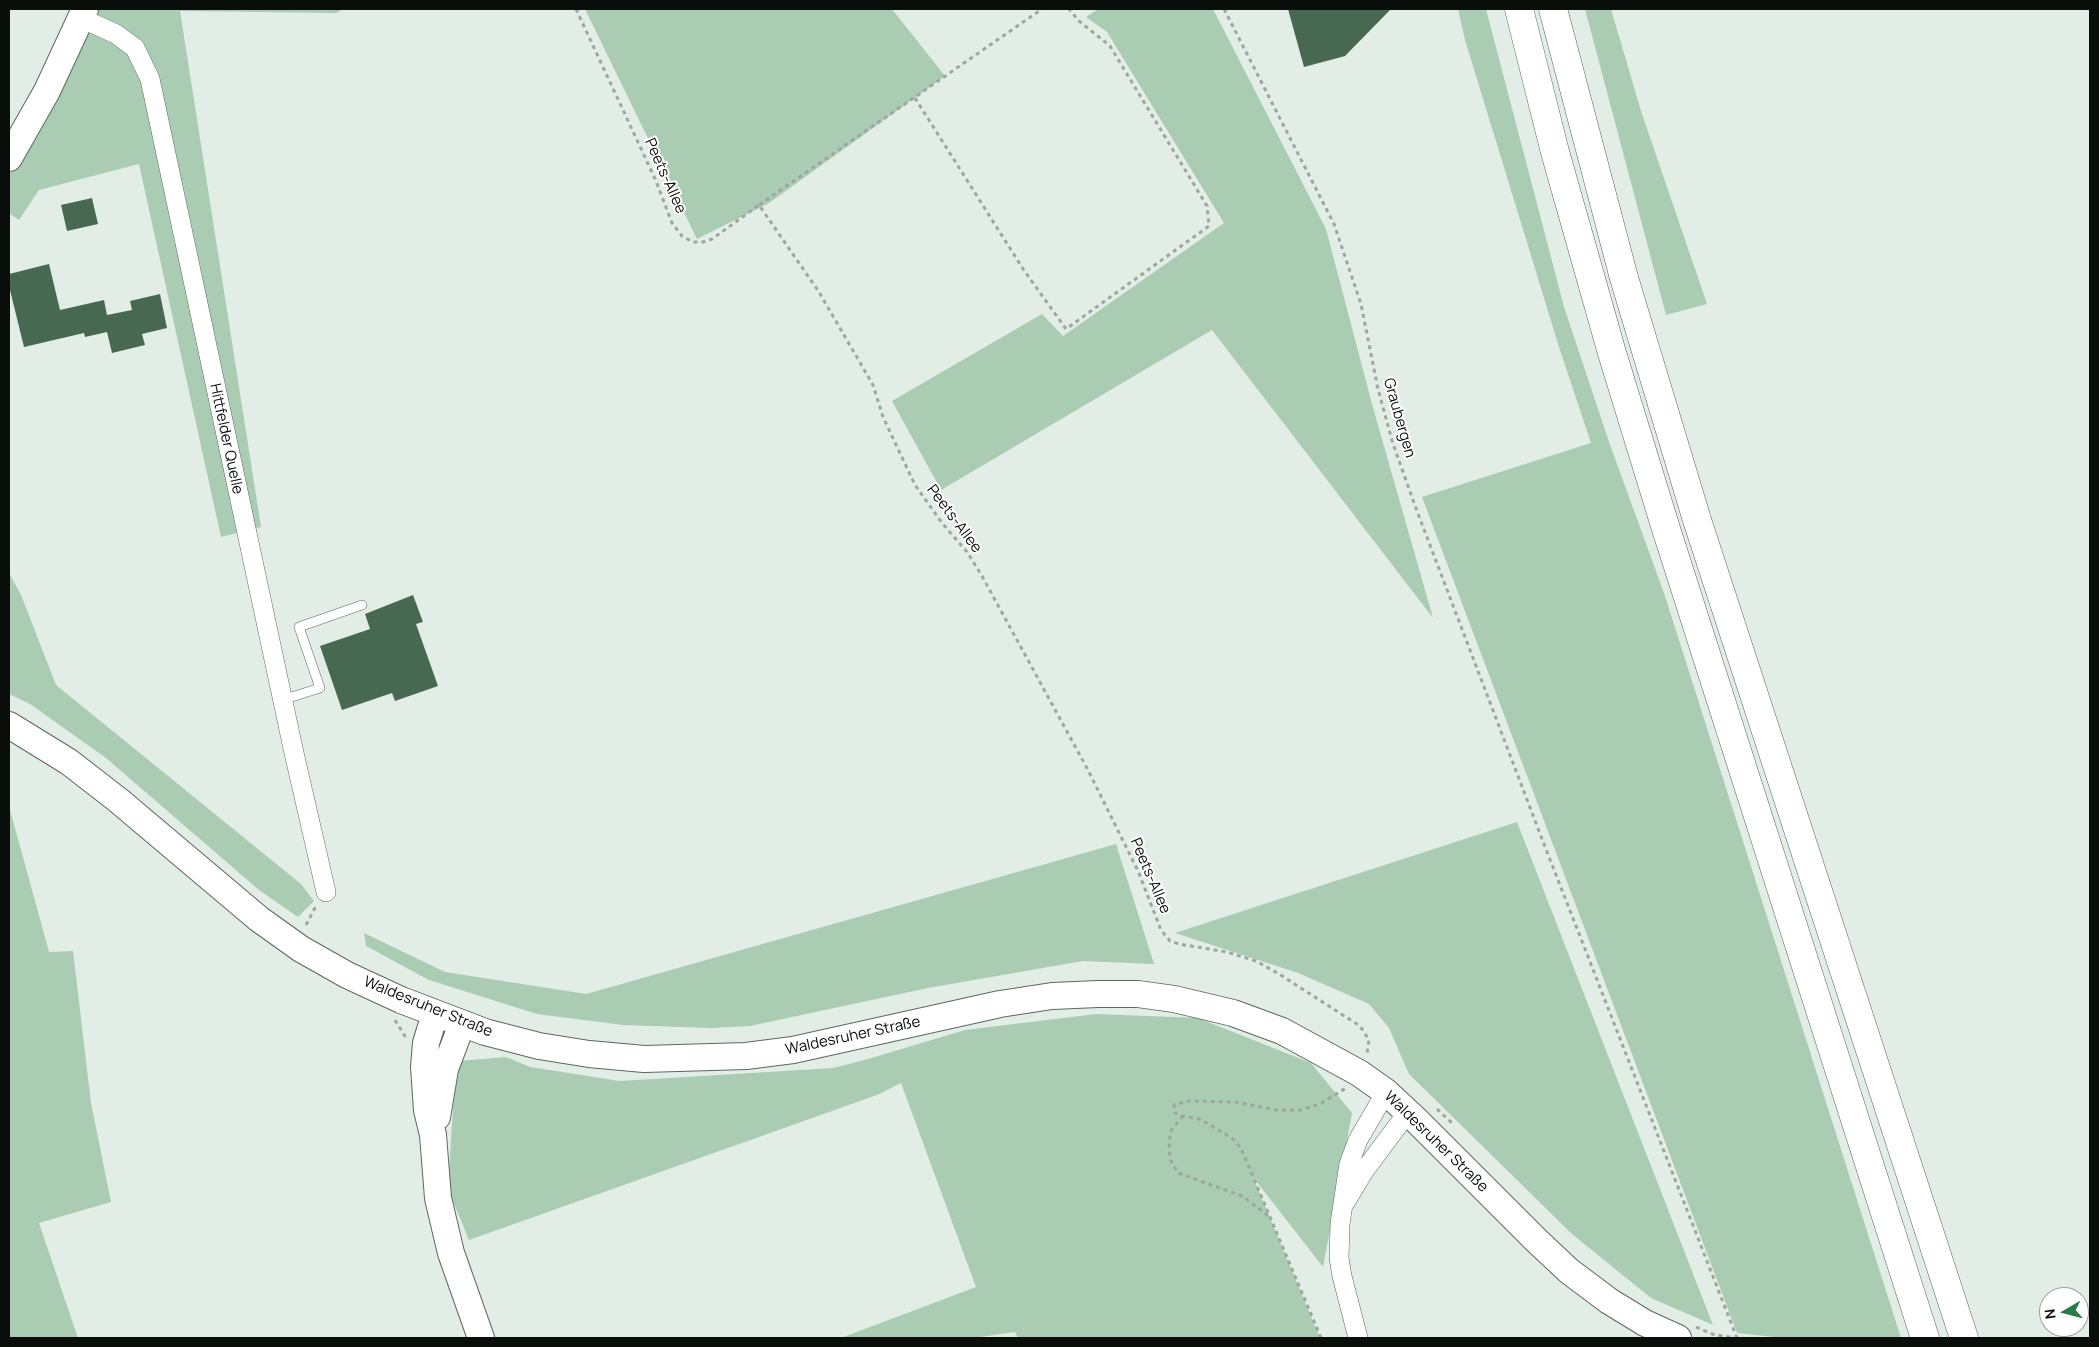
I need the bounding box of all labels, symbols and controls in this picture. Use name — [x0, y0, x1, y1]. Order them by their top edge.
street label: Peets-Allee — [640, 136, 690, 216]
street label: Graubergen — [1379, 376, 1419, 460]
street label: Hittfelder Quelle — [205, 382, 247, 496]
street label: Peets-Allee — [923, 481, 985, 557]
street label: Peets-Allee — [1126, 835, 1174, 917]
street label: Waldesruher Straße — [361, 973, 495, 1041]
street label: Waldesruher Straße — [784, 1013, 922, 1059]
street label: Waldesruher Straße — [1380, 1088, 1492, 1196]
north arrow — [2039, 1287, 2089, 1337]
text: N — [2040, 1308, 2060, 1320]

